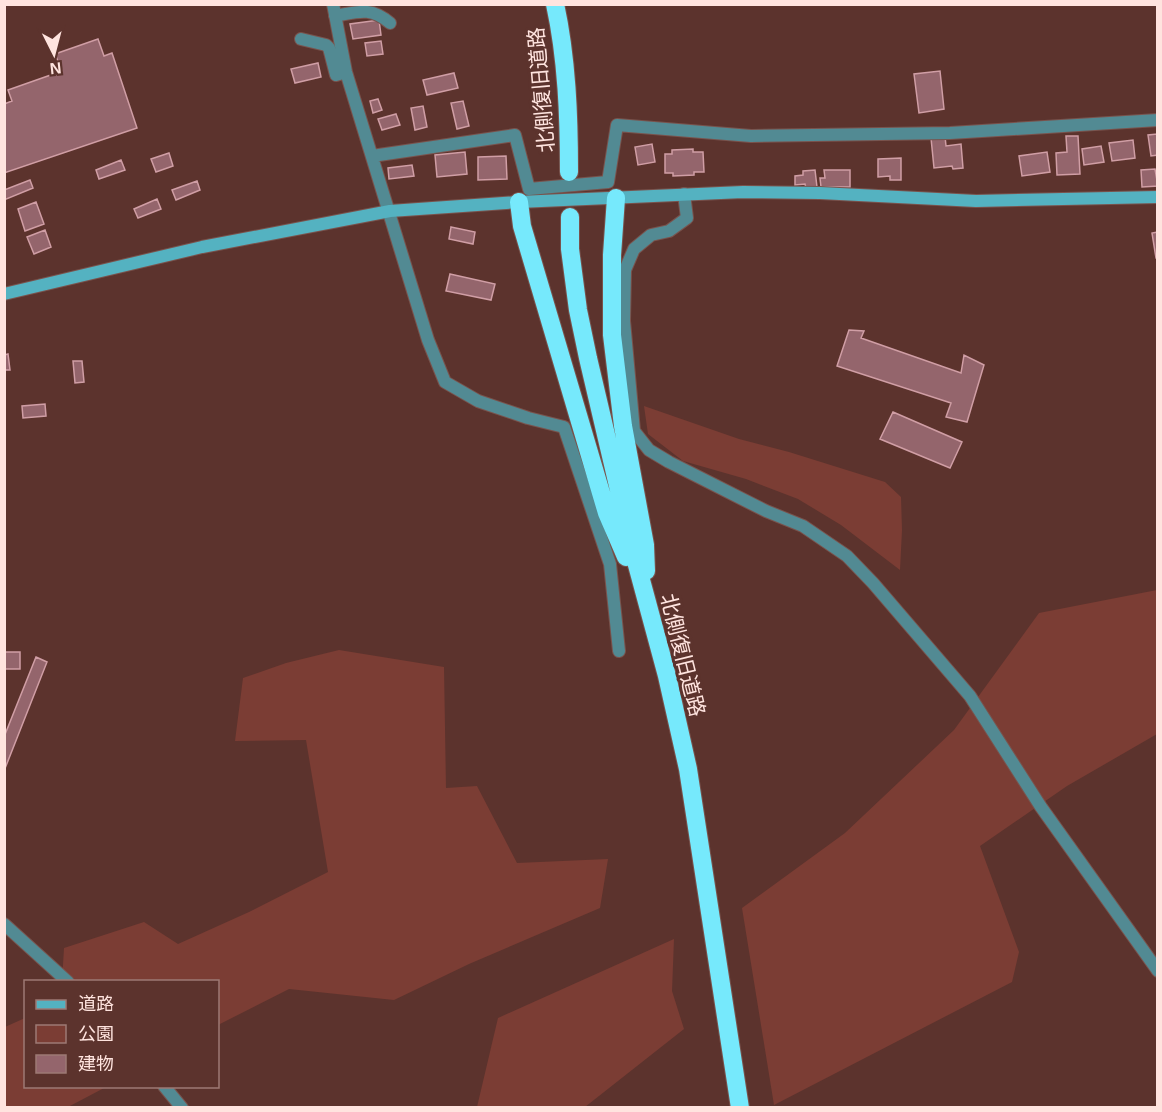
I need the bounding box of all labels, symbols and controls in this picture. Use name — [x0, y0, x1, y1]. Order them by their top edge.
north arrow — [24, 24, 84, 84]
street label: 北側復旧道路 — [524, 26, 558, 154]
text: N — [49, 59, 62, 77]
street label: 北側復旧道路 — [657, 591, 709, 719]
legend — [24, 980, 219, 1088]
text: 道路 — [78, 994, 114, 1014]
text: 公園 — [78, 1024, 114, 1044]
text: 建物 — [78, 1054, 114, 1074]

